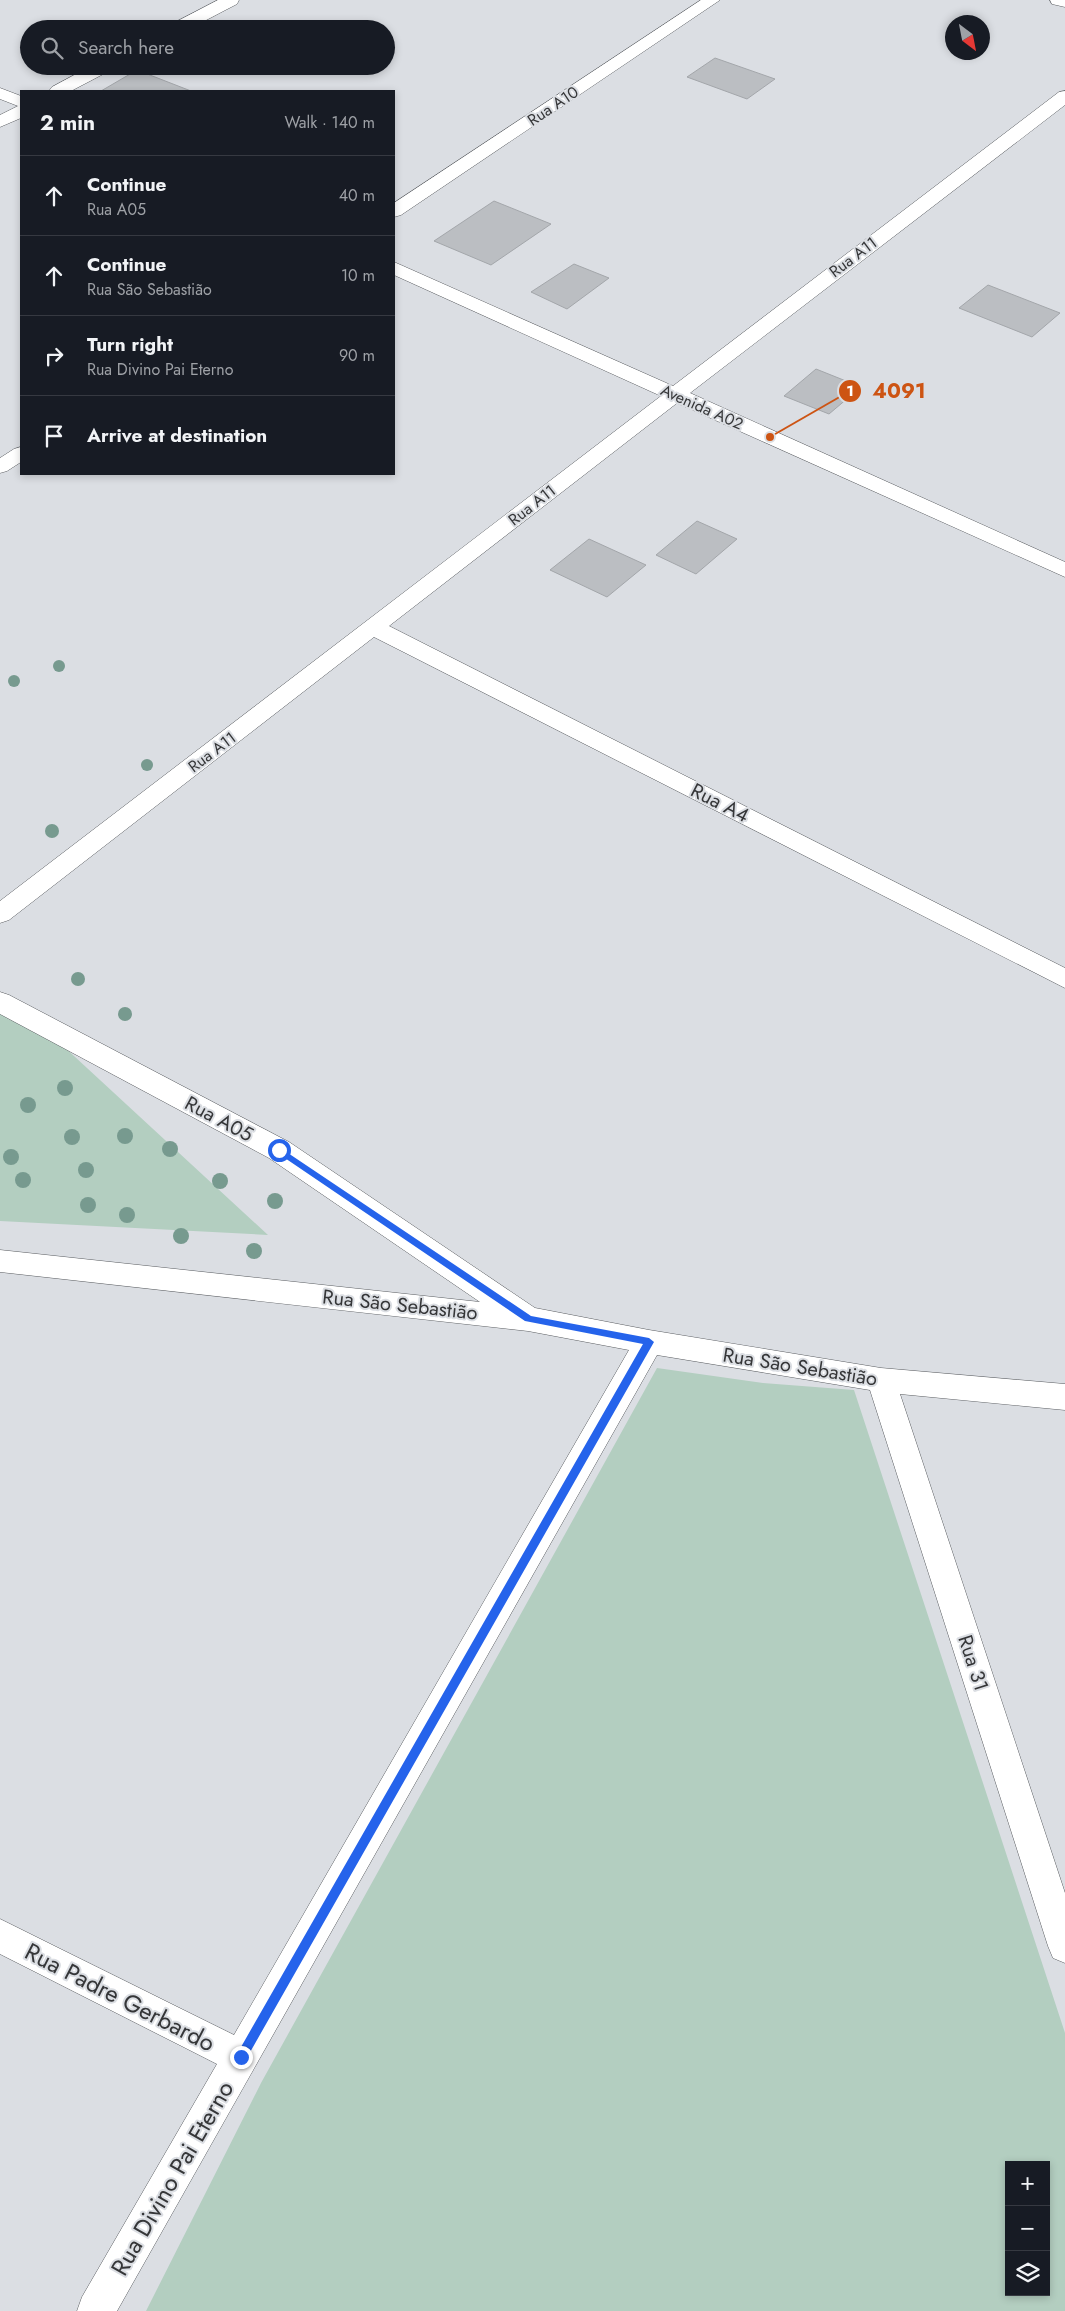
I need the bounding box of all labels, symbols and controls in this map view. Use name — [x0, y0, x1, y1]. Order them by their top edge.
north arrow — [945, 15, 990, 60]
search box — [20, 20, 395, 75]
icon: search — [38, 34, 66, 62]
text: Search here — [78, 34, 174, 61]
street label: Rua A10 — [523, 80, 583, 132]
text: 2 min — [40, 108, 95, 138]
text: Walk · 140 m — [285, 111, 375, 134]
text: Continue — [87, 171, 166, 198]
icon: ahead — [40, 182, 68, 210]
text: 40 m — [339, 184, 375, 207]
text: Rua A05 — [87, 198, 146, 221]
street label: Rua A11 — [824, 231, 882, 283]
text: Continue — [87, 251, 166, 278]
icon: ahead — [40, 262, 68, 290]
text: 10 m — [341, 264, 375, 287]
text: Rua São Sebastião — [87, 278, 212, 301]
text: Turn right — [87, 331, 173, 358]
icon: right — [40, 342, 68, 370]
text: 90 m — [339, 344, 375, 367]
text: Rua Divino Pai Eterno — [87, 358, 233, 381]
callout: 4091 — [838, 373, 936, 409]
text: 4091 — [872, 376, 926, 406]
street label: Avenida A02 — [657, 379, 747, 435]
text: 1 — [846, 380, 854, 402]
icon: arrive — [40, 422, 68, 450]
text: Arrive at destination — [87, 422, 267, 449]
street label: Rua A11 — [503, 479, 561, 531]
street label: Rua A11 — [183, 726, 241, 778]
street label: Rua A4 — [686, 776, 755, 830]
street label: Rua A05 — [180, 1089, 258, 1149]
route start — [268, 1139, 291, 1162]
street label: Rua São Sebastião — [321, 1282, 479, 1328]
street label: Rua São Sebastião — [721, 1340, 879, 1394]
street label: Rua 31 — [950, 1631, 996, 1695]
street label: Rua Padre Gerbardo — [19, 1934, 221, 2060]
route end — [230, 2046, 253, 2069]
street label: Rua Divino Pai Eterno — [102, 2074, 242, 2282]
map controls — [1005, 2161, 1050, 2296]
button: + — [1005, 2161, 1050, 2206]
button: − — [1005, 2206, 1050, 2251]
button: layers — [1005, 2251, 1050, 2296]

